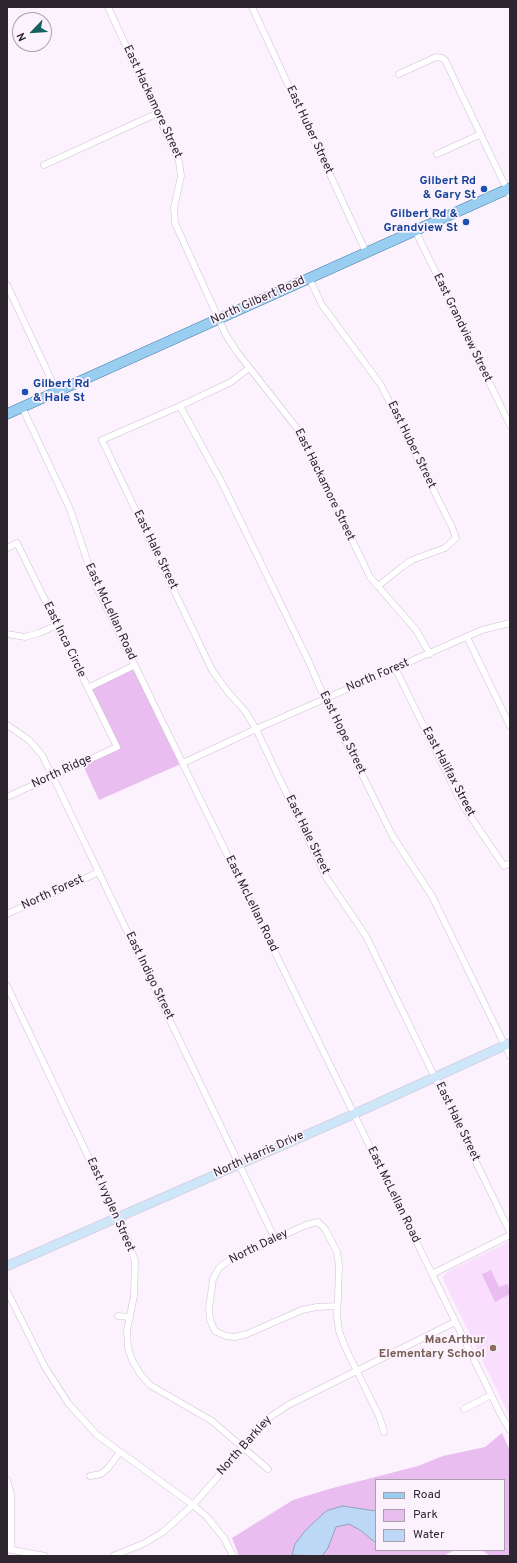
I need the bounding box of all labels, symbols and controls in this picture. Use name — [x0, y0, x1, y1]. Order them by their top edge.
north arrow — [12, 12, 52, 52]
text: N — [14, 30, 30, 43]
street label: East Hackamore Street — [119, 43, 185, 161]
street label: East Huber Street — [282, 84, 336, 176]
place label: Gilbert Rd & Gary St — [420, 175, 476, 203]
marker: Gilbert Rd & Gary St — [479, 184, 489, 194]
place label: Gilbert Rd & Grandview St — [383, 208, 458, 236]
marker: Gilbert Rd & Grandview St — [461, 217, 471, 227]
street label: East Grandview Street — [429, 271, 495, 385]
street label: North Gilbert Road — [209, 274, 307, 328]
place label: Gilbert Rd & Hale St — [33, 378, 89, 406]
marker: Gilbert Rd & Hale St — [20, 387, 30, 397]
street label: East Huber Street — [384, 399, 438, 491]
street label: East Hackamore Street — [291, 427, 357, 543]
street label: East Hale Street — [130, 508, 180, 592]
street label: East McLellan Road — [81, 561, 139, 663]
street label: East Inca Circle — [39, 600, 89, 680]
street label: North Forest — [344, 656, 412, 696]
street label: East Hope Street — [316, 689, 368, 777]
street label: East Halifax Street — [418, 725, 478, 819]
street label: North Ridge — [30, 752, 94, 792]
street label: East Hale Street — [282, 793, 332, 877]
street label: East McLellan Road — [221, 854, 281, 954]
street label: North Forest — [20, 872, 86, 914]
street label: East Indigo Street — [122, 930, 176, 1022]
street label: East Hale Street — [432, 1080, 482, 1164]
street label: North Harris Drive — [212, 1129, 306, 1181]
street label: East McLellan Road — [363, 1145, 423, 1245]
street label: East Ivyglen Street — [83, 1156, 137, 1254]
street label: North Daley — [227, 1227, 291, 1267]
place label: MacArthur Elementary School — [379, 1334, 485, 1362]
marker: MacArthur Elementary School — [488, 1343, 498, 1353]
street label: North Barkley — [215, 1413, 275, 1479]
legend — [375, 1479, 505, 1551]
text: Road — [413, 1487, 441, 1503]
text: Park — [413, 1507, 438, 1523]
text: Water — [413, 1527, 445, 1543]

